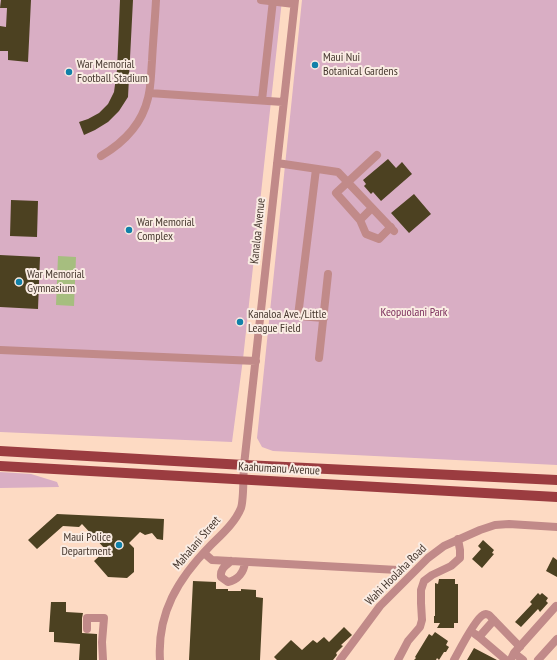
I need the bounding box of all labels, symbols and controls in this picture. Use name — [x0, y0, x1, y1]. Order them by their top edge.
place label: Maui Nui Botanical Gardens — [323, 51, 398, 79]
place label: War Memorial Football Stadium — [77, 58, 148, 86]
marker: Maui Nui Botanical Gardens — [310, 60, 320, 70]
marker: War Memorial Football Stadium — [64, 67, 74, 77]
street label: Kanaloa Avenue — [247, 197, 269, 265]
place label: War Memorial Complex — [137, 216, 194, 244]
marker: War Memorial Complex — [124, 225, 134, 235]
place label: War Memorial Gymnasium — [27, 268, 84, 296]
marker: War Memorial Gymnasium — [14, 277, 24, 287]
park label: Keopuolani Park — [381, 306, 447, 320]
place label: Kanaloa Ave./Little League Field — [248, 308, 326, 336]
marker: Kanaloa Ave./Little League Field — [235, 317, 245, 327]
street label: Kaahumanu Avenue — [238, 460, 320, 478]
street label: Mahalani Street — [170, 514, 224, 572]
place label: Maui Police Department — [62, 531, 111, 559]
marker: Maui Police Department — [114, 540, 124, 550]
street label: Wahi Hoolaha Road — [362, 541, 430, 609]

